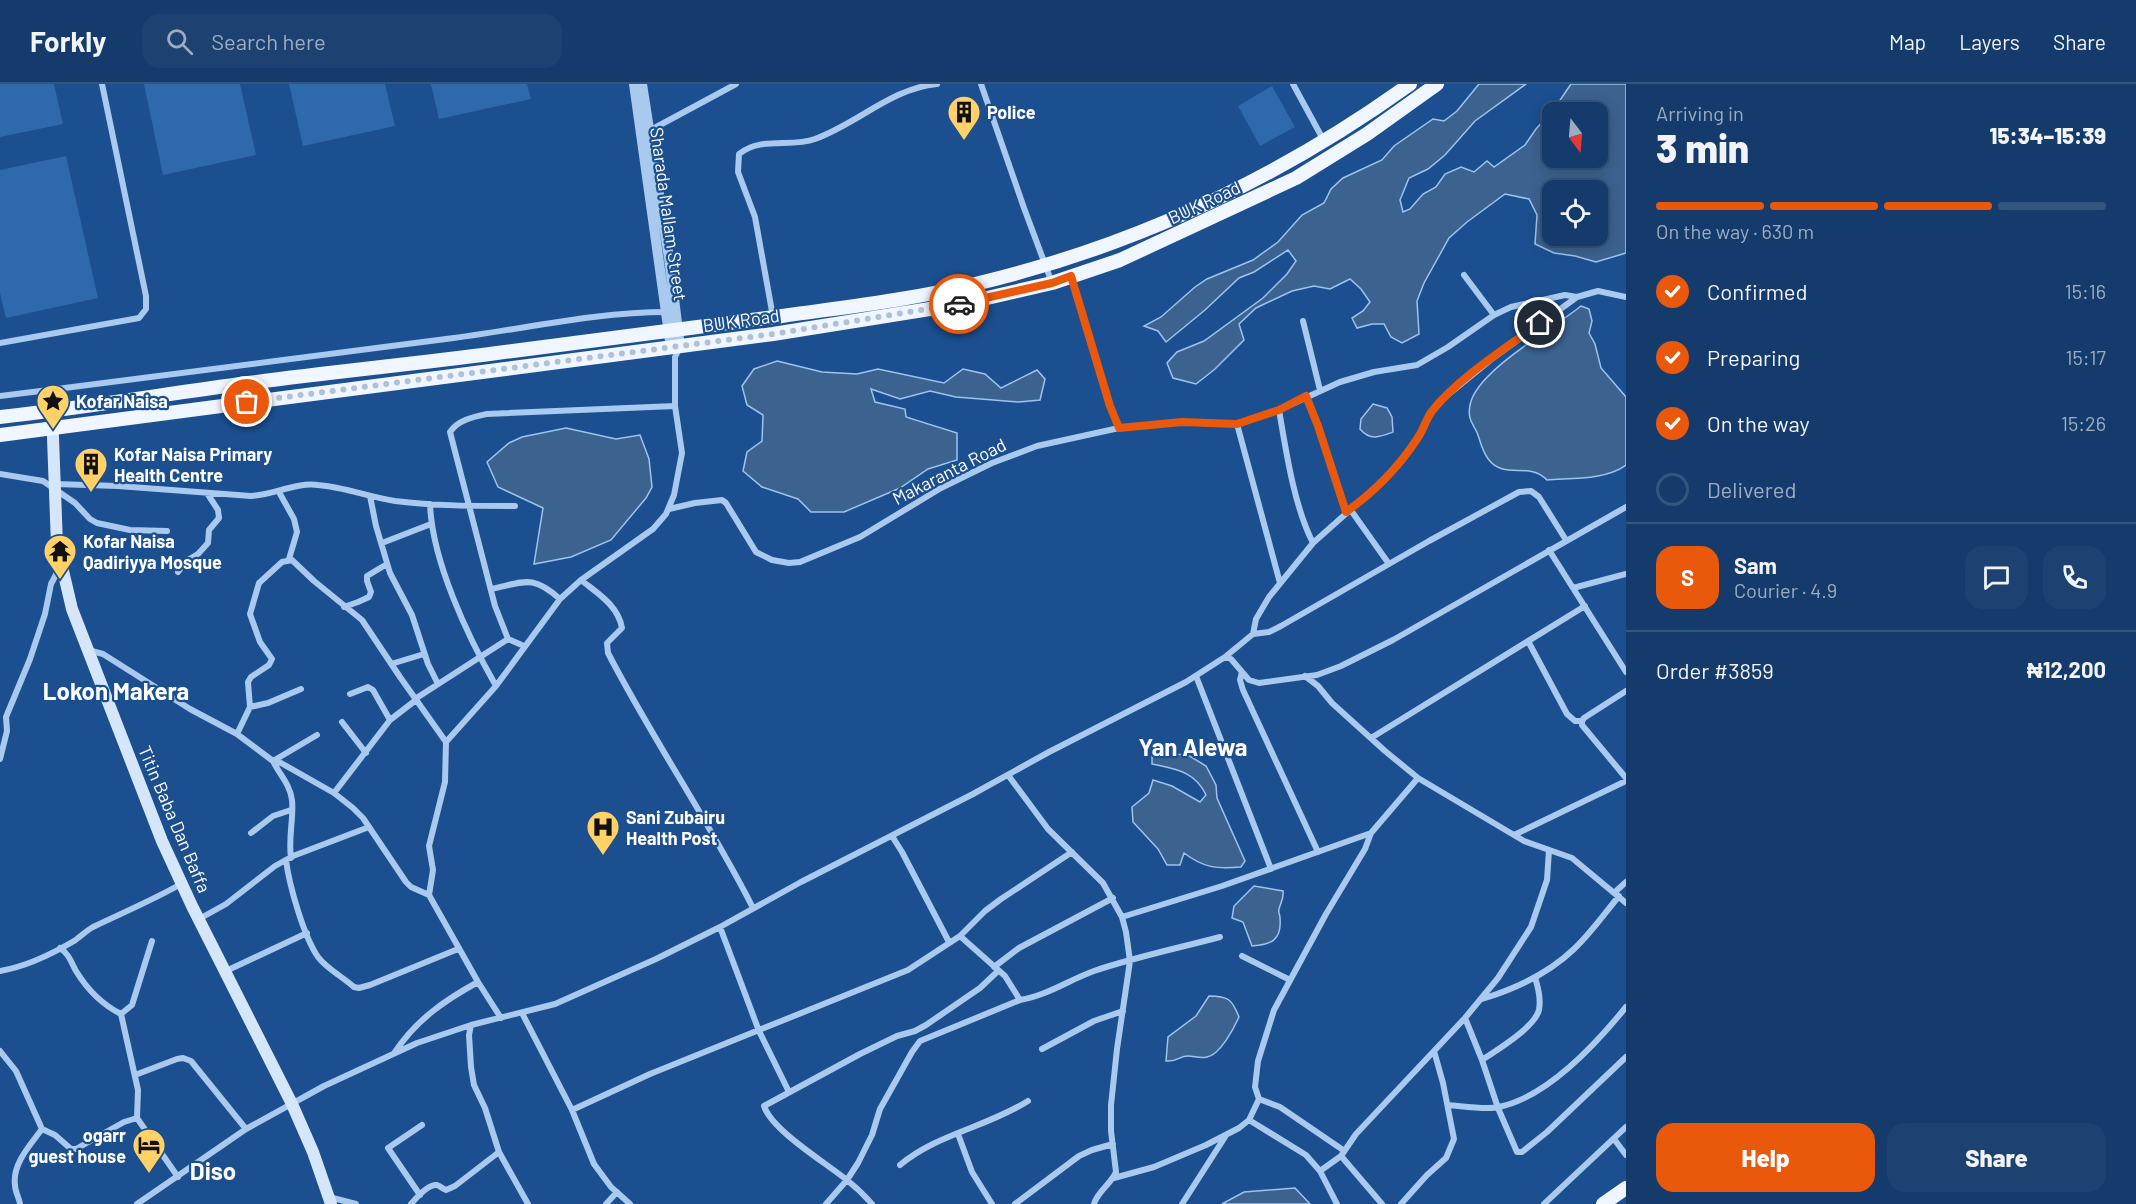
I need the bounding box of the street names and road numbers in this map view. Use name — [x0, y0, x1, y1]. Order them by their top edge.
street label: Sharada Mallam Street — [646, 126, 692, 302]
street label: BUK Road — [1164, 176, 1244, 228]
street label: BUK Road — [701, 304, 781, 336]
street label: Makaranta Road — [888, 433, 1010, 509]
street label: Titin Baba Dan Baffa — [134, 742, 216, 896]

